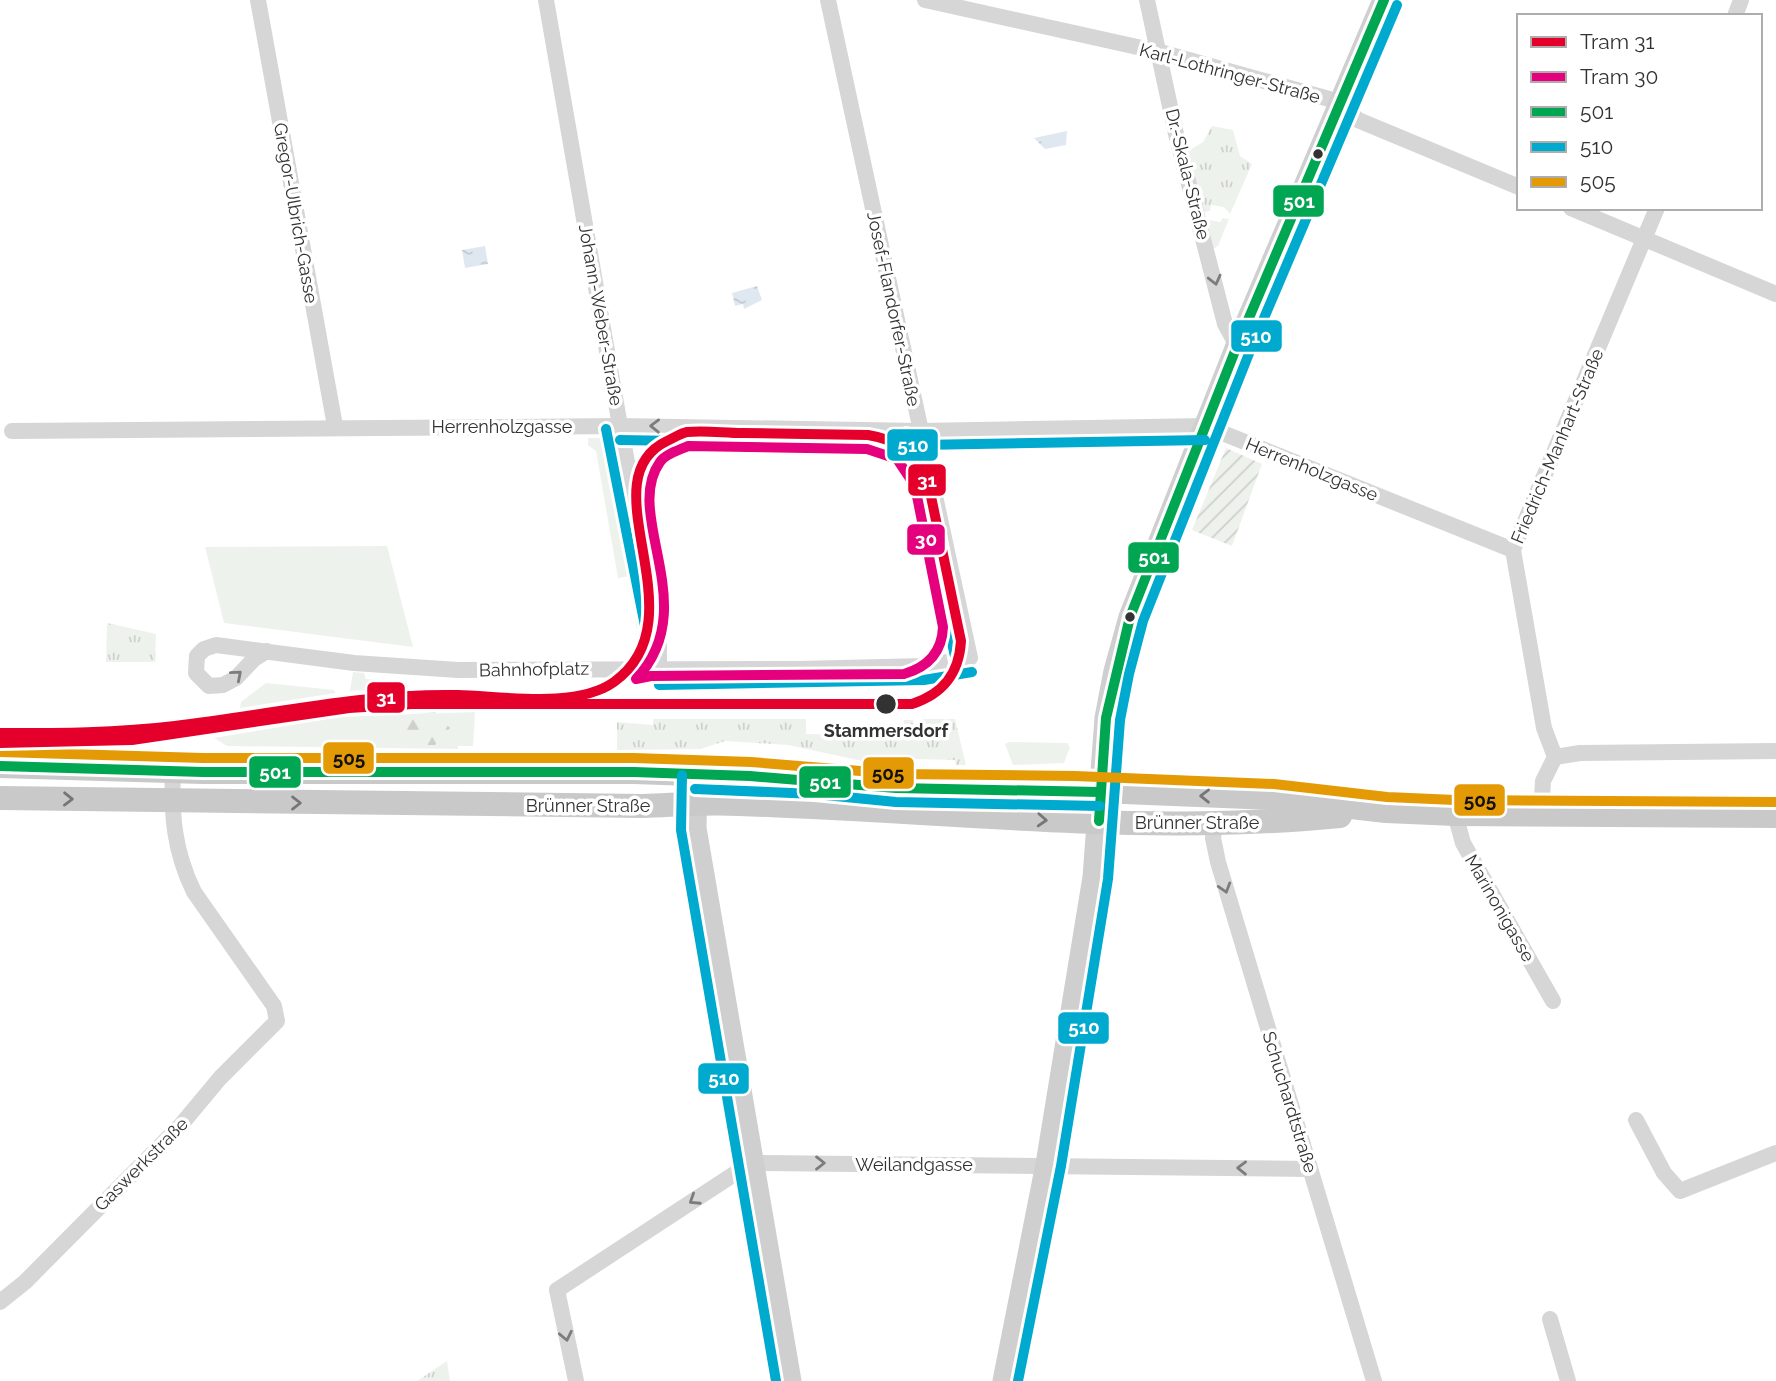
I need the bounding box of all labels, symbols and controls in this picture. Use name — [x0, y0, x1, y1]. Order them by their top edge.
legend — [1517, 14, 1762, 210]
text: Tram 31 — [1580, 29, 1655, 54]
street label: Karl-Lothringer-Straße — [1137, 39, 1323, 107]
text: Tram 30 — [1580, 64, 1658, 89]
text: 501 — [1580, 99, 1613, 124]
street label: Dr.-Skala-Straße — [1162, 106, 1215, 242]
street label: Gregor-Ulbrich-Gasse — [270, 121, 322, 305]
text: 510 — [1580, 134, 1613, 159]
unlabelled marker — [1311, 147, 1325, 161]
text: 505 — [1580, 169, 1616, 194]
line badge: 501 — [1272, 184, 1325, 218]
text: 501 — [1283, 190, 1315, 212]
street label: Josef-Flandorfer-Straße — [863, 210, 925, 409]
street label: Johann-Weber-Straße — [575, 223, 627, 408]
one-way arrow — [1206, 274, 1221, 286]
line badge: 510 — [1230, 319, 1283, 353]
text: 510 — [1240, 325, 1272, 347]
street label: Friedrich-Manhart-Straße — [1506, 345, 1608, 547]
street label: Herrenholzgasse — [432, 416, 573, 437]
one-way arrow — [650, 419, 661, 434]
line badge: 510 — [886, 428, 939, 462]
street label: Herrenholzgasse — [1243, 433, 1382, 505]
text: 510 — [897, 434, 929, 456]
line badge: 31 — [907, 463, 947, 497]
text: 31 — [917, 469, 937, 491]
line badge: 30 — [906, 523, 946, 556]
text: 30 — [915, 528, 937, 550]
line badge: 501 — [1127, 541, 1180, 574]
text: 501 — [1138, 546, 1170, 568]
unlabelled marker — [1123, 610, 1137, 624]
street label: Bahnhofplatz — [479, 658, 590, 680]
one-way arrow — [229, 671, 242, 683]
line badge: 31 — [366, 681, 406, 714]
text: 31 — [376, 686, 396, 708]
marker: Stammersdorf — [874, 692, 898, 716]
place label: Stammersdorf — [824, 720, 950, 741]
line badge: 505 — [322, 741, 375, 775]
text: 505 — [333, 747, 365, 769]
line badge: 501 — [248, 755, 302, 789]
line badge: 505 — [862, 756, 915, 790]
text: 501 — [259, 761, 291, 783]
text: 505 — [872, 762, 904, 784]
line badge: 501 — [798, 765, 852, 799]
text: 501 — [809, 771, 841, 793]
line badge: 505 — [1453, 783, 1506, 817]
one-way arrow — [1199, 788, 1210, 804]
text: 505 — [1464, 789, 1496, 811]
one-way arrow — [63, 792, 74, 807]
one-way arrow — [291, 795, 301, 811]
street label: Brünner Straße — [526, 795, 651, 816]
one-way arrow — [1037, 812, 1048, 827]
street label: Brünner Straße — [1135, 812, 1260, 833]
street label: Marinonigasse — [1461, 851, 1539, 966]
one-way arrow — [1217, 881, 1232, 893]
line badge: 510 — [1057, 1011, 1110, 1045]
text: 510 — [1068, 1016, 1100, 1038]
street label: Schuchardtstraße — [1259, 1029, 1322, 1176]
line badge: 510 — [697, 1062, 750, 1095]
text: 510 — [708, 1067, 740, 1089]
street label: Gaswerkstraße — [90, 1113, 192, 1215]
street label: Weilandgasse — [855, 1154, 973, 1175]
one-way arrow — [815, 1155, 825, 1171]
one-way arrow — [1236, 1160, 1247, 1176]
one-way arrow — [689, 1192, 702, 1205]
one-way arrow — [558, 1330, 573, 1342]

